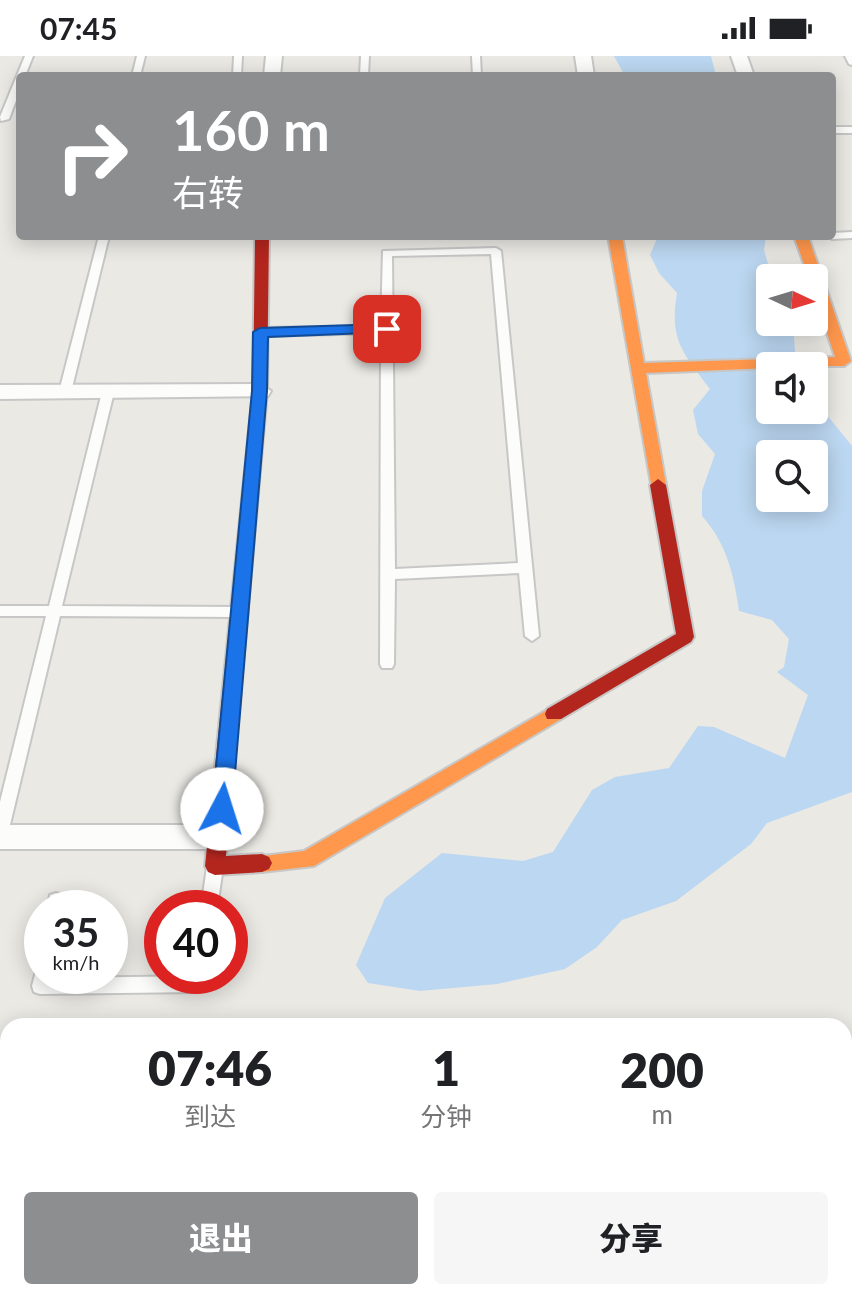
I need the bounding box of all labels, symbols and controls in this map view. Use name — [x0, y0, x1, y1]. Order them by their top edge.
text: 07:45 — [40, 10, 117, 46]
text: 160 m — [172, 96, 330, 163]
icon: right — [40, 104, 144, 208]
text: 右转 — [172, 170, 244, 214]
north arrow — [756, 264, 828, 336]
map controls — [756, 264, 828, 512]
pin — [353, 295, 421, 363]
icon: arrive — [365, 307, 409, 351]
button: sound — [756, 352, 828, 424]
button: search — [756, 440, 828, 512]
position arrow — [180, 767, 264, 851]
speed limit sign: 40 — [144, 890, 248, 994]
text: 35 — [53, 908, 99, 956]
text: km/h — [53, 950, 99, 974]
text: 07:46 — [148, 1039, 272, 1096]
text: 1 — [432, 1039, 460, 1096]
text: 200 — [620, 1041, 704, 1098]
text: m — [651, 1098, 673, 1130]
text: 到达 — [184, 1100, 236, 1132]
text: 分钟 — [420, 1100, 472, 1132]
button: 退出 — [24, 1192, 418, 1284]
button: 分享 — [434, 1192, 828, 1284]

